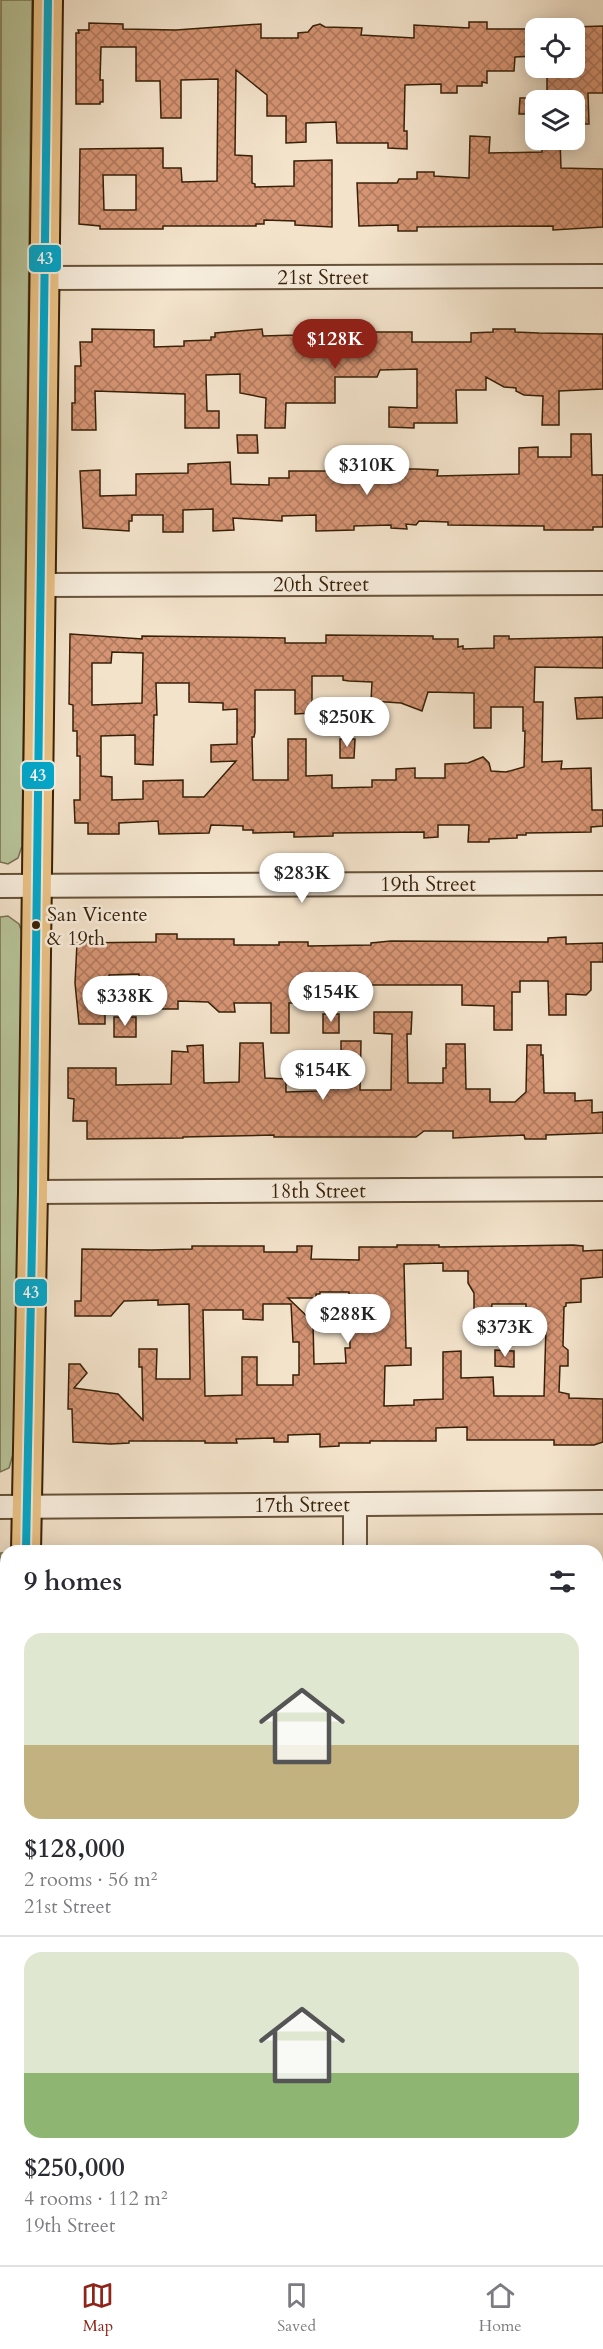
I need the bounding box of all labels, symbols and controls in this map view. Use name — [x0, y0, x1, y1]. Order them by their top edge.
map controls — [525, 18, 585, 150]
button: locate — [525, 18, 585, 78]
button: layers — [525, 90, 585, 150]
line badge: 43 — [28, 244, 62, 273]
text: 43 — [37, 248, 53, 270]
street label: 21st Street — [277, 262, 369, 292]
pin: $128K — [293, 319, 377, 370]
text: $128K — [306, 325, 364, 352]
pin: $310K — [325, 445, 409, 496]
text: $310K — [338, 451, 396, 478]
street label: 20th Street — [273, 569, 369, 599]
pin: $250K — [305, 697, 389, 748]
text: $250K — [318, 703, 376, 730]
line badge: 43 — [21, 761, 55, 790]
text: 43 — [30, 765, 46, 787]
pin: $283K — [260, 853, 344, 904]
text: $283K — [273, 859, 331, 886]
street label: 19th Street — [380, 869, 476, 899]
place label: San Vicente & 19th — [47, 901, 148, 952]
marker: San Vicente & 19th — [30, 919, 42, 931]
pin: $154K — [289, 972, 373, 1023]
pin: $338K — [83, 976, 167, 1027]
text: $154K — [302, 978, 360, 1005]
text: $338K — [96, 982, 154, 1009]
pin: $154K — [281, 1050, 365, 1101]
text: $154K — [294, 1056, 352, 1083]
street label: 18th Street — [270, 1176, 366, 1205]
line badge: 43 — [14, 1278, 48, 1307]
text: 43 — [23, 1282, 39, 1304]
pin: $288K — [306, 1294, 390, 1345]
text: $288K — [319, 1300, 377, 1327]
pin: $373K — [463, 1307, 547, 1358]
text: $373K — [476, 1313, 534, 1340]
street label: 17th Street — [254, 1490, 350, 1519]
text: 9 homes — [24, 1564, 122, 1599]
icon: filters — [546, 1565, 579, 1598]
icon: home — [248, 1672, 356, 1780]
text: $128,000 — [24, 1831, 125, 1866]
text: 2 rooms · 56 m² — [24, 1866, 157, 1893]
text: 21st Street — [24, 1893, 111, 1920]
icon: home — [248, 1991, 356, 2099]
text: $250,000 — [24, 2150, 125, 2185]
text: 4 rooms · 112 m² — [24, 2185, 168, 2212]
text: 19th Street — [24, 2212, 115, 2239]
tab: Map — [81, 2279, 114, 2337]
tab: Saved — [277, 2279, 316, 2337]
tab: Home — [479, 2279, 522, 2337]

